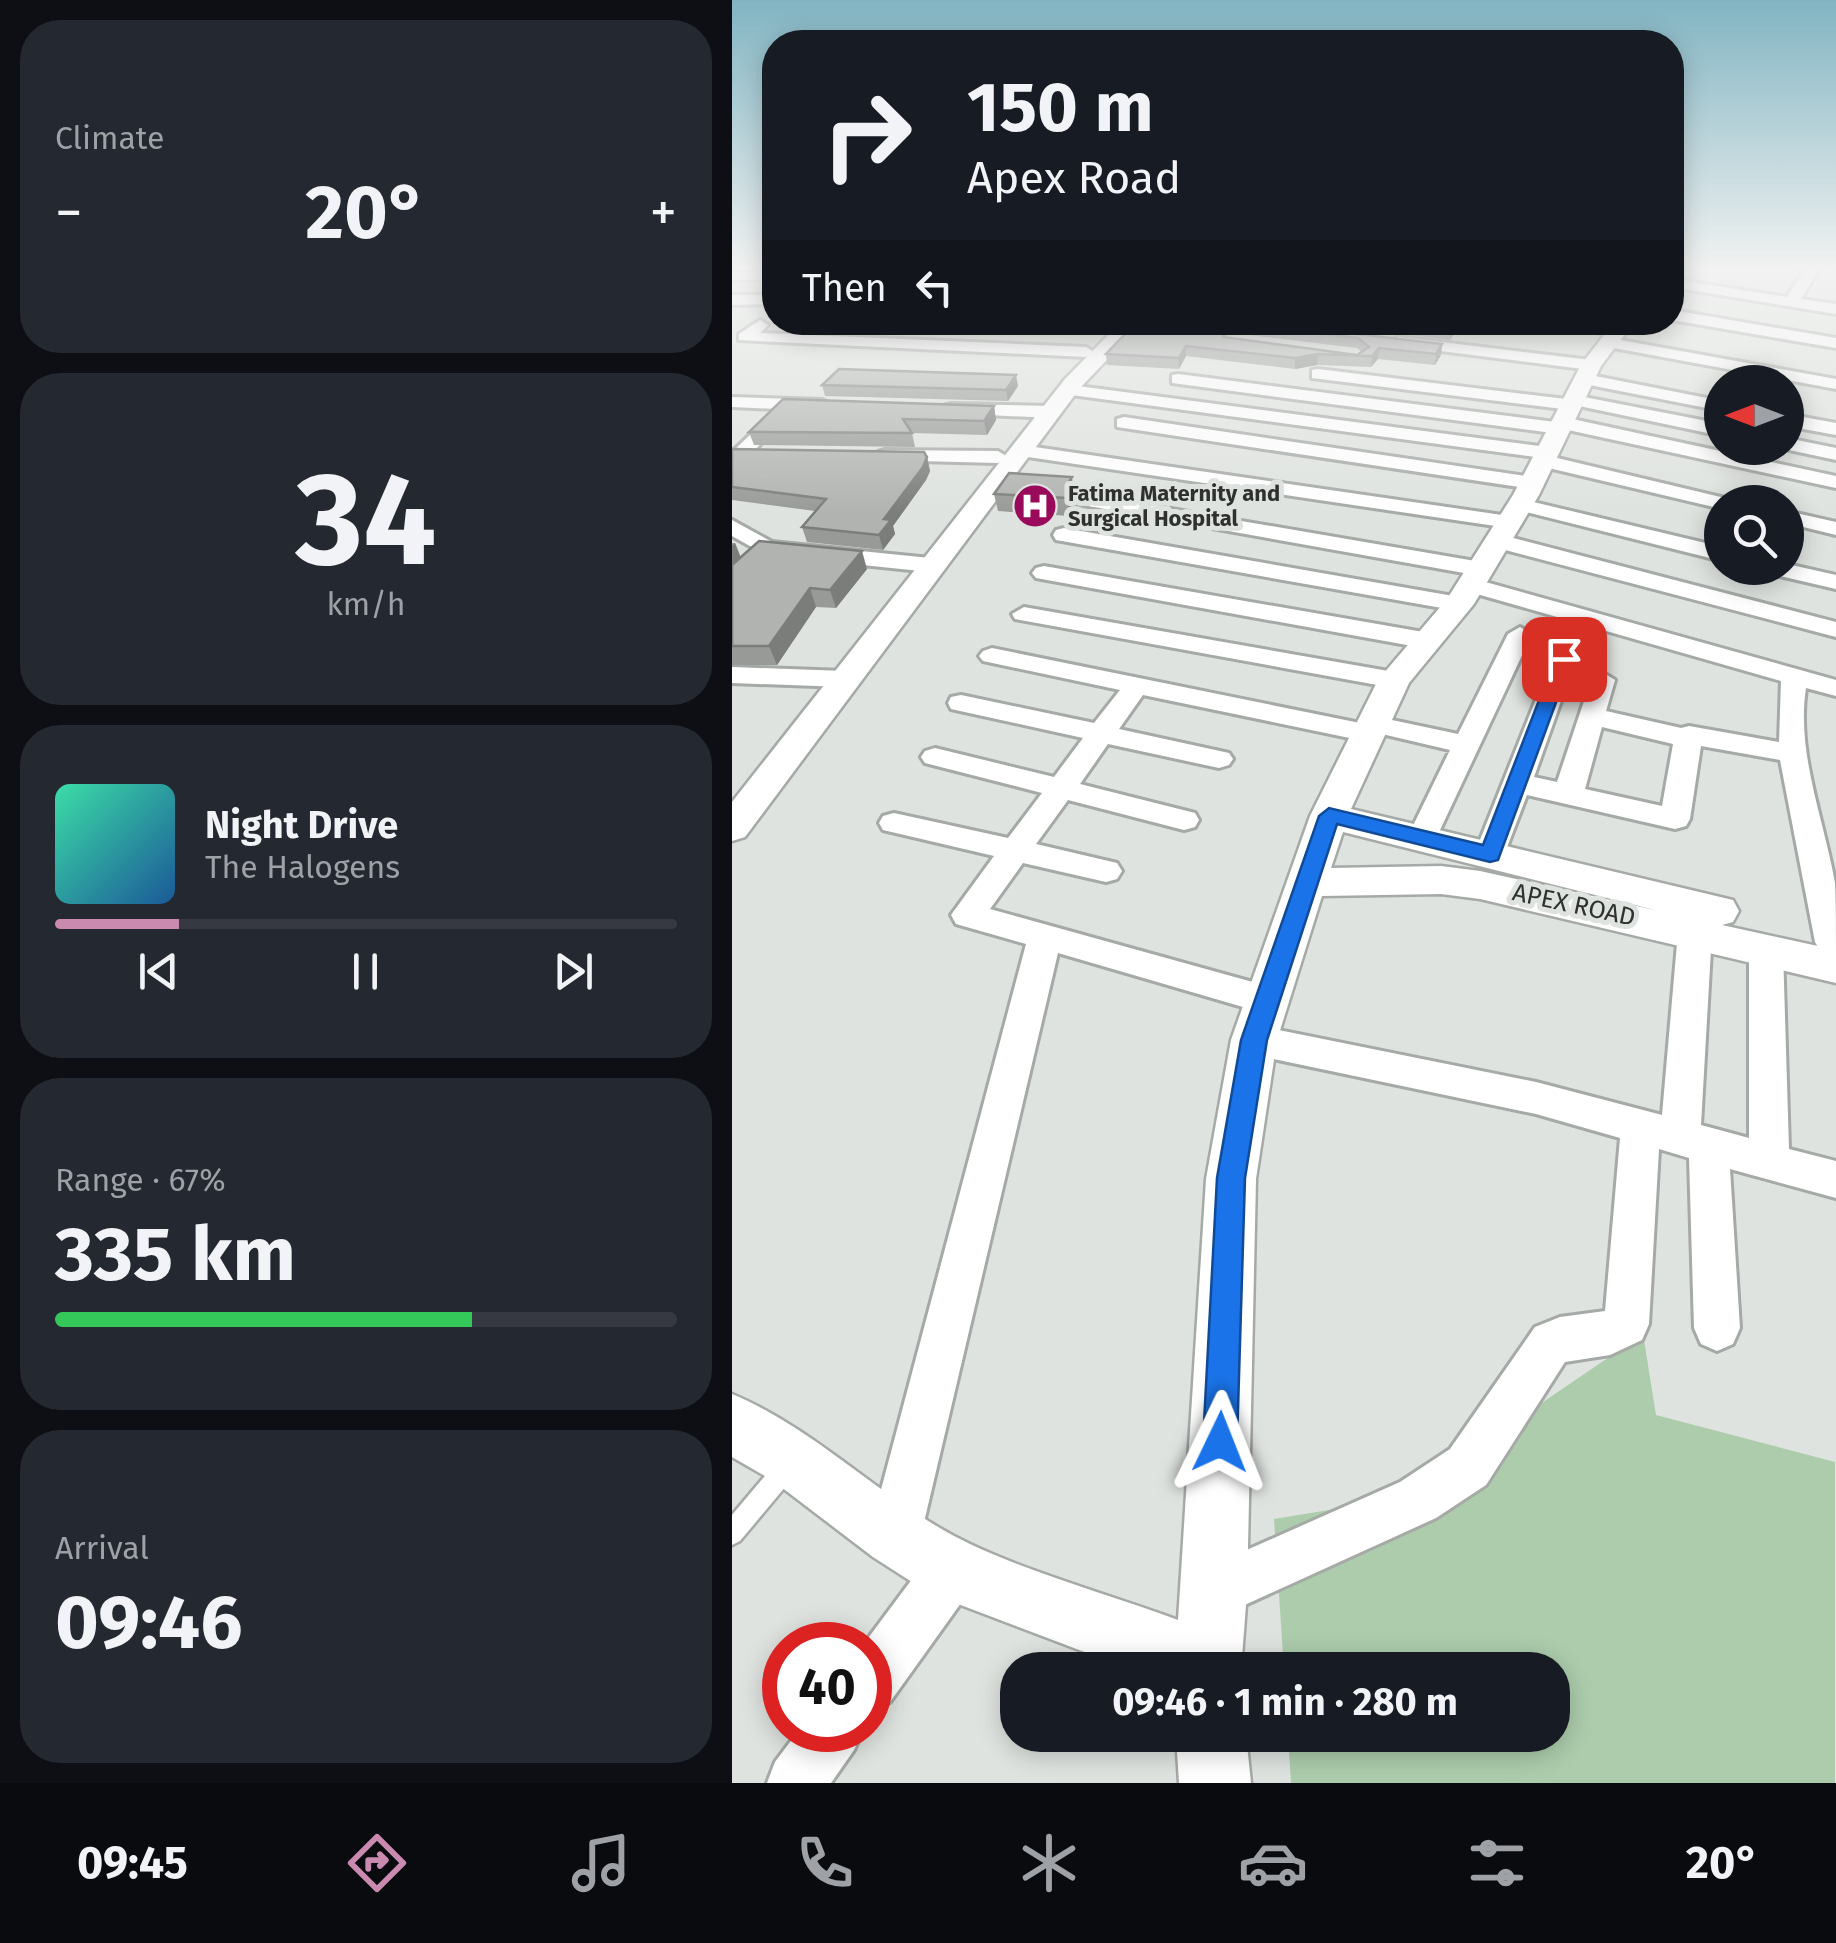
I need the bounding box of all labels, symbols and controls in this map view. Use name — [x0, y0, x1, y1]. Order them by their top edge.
text: 150 m — [967, 66, 1154, 150]
icon: right — [802, 70, 932, 200]
text: Climate — [55, 119, 164, 157]
text: Apex Road — [967, 151, 1181, 205]
text: 20° — [305, 168, 427, 258]
text: − — [55, 180, 83, 246]
text: + — [650, 180, 677, 246]
icon: left — [907, 260, 962, 315]
text: Then — [802, 265, 887, 311]
north arrow — [1704, 365, 1804, 465]
map controls — [1704, 365, 1804, 585]
text: 34 — [296, 442, 436, 598]
place label: Fatima Maternity and Surgical Hospital — [1068, 480, 1280, 532]
hospital icon: Fatima Maternity and Surgical Hospital — [1012, 483, 1058, 529]
button: search — [1704, 485, 1804, 585]
text: km/h — [326, 585, 406, 623]
pin — [1522, 617, 1607, 702]
icon: arrive — [1537, 632, 1592, 687]
text: Night Drive — [205, 802, 398, 848]
text: The Halogens — [205, 848, 400, 886]
street label: APEX ROAD — [1510, 877, 1638, 933]
icon: previous — [131, 944, 186, 999]
icon: pause — [338, 944, 393, 999]
icon: next — [546, 944, 601, 999]
text: Range · 67% — [55, 1161, 226, 1199]
text: 335 km — [55, 1210, 296, 1300]
position arrow — [1168, 1390, 1272, 1494]
text: Arrival — [55, 1529, 149, 1567]
text: 09:46 — [55, 1578, 242, 1668]
speed limit sign: 40 — [762, 1622, 892, 1752]
text: 09:46 · 1 min · 280 m — [1112, 1679, 1458, 1725]
icon: directions — [342, 1828, 412, 1898]
icon: music — [566, 1828, 636, 1898]
icon: phone — [790, 1828, 860, 1898]
icon: climate — [1014, 1828, 1084, 1898]
icon: car — [1238, 1828, 1308, 1898]
icon: filters — [1462, 1828, 1532, 1898]
text: 09:45 — [77, 1836, 188, 1890]
text: 20° — [1686, 1836, 1759, 1890]

